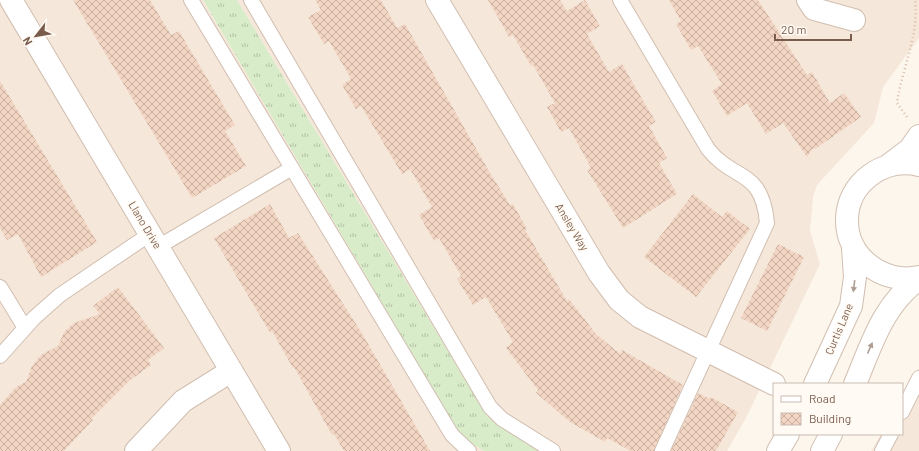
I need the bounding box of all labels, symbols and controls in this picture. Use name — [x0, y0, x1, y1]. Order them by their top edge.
north arrow — [16, 16, 56, 56]
scale bar — [775, 16, 851, 42]
text: 20 m — [781, 22, 807, 36]
text: N — [20, 35, 34, 48]
street label: Llano Drive — [126, 199, 165, 251]
street label: Ansley Way — [553, 201, 592, 253]
one-way arrow — [851, 280, 857, 292]
street label: Curtis Lane — [822, 301, 855, 356]
one-way arrow — [867, 343, 873, 354]
legend — [773, 383, 903, 435]
text: Road — [809, 391, 836, 405]
text: Building — [809, 411, 851, 425]

